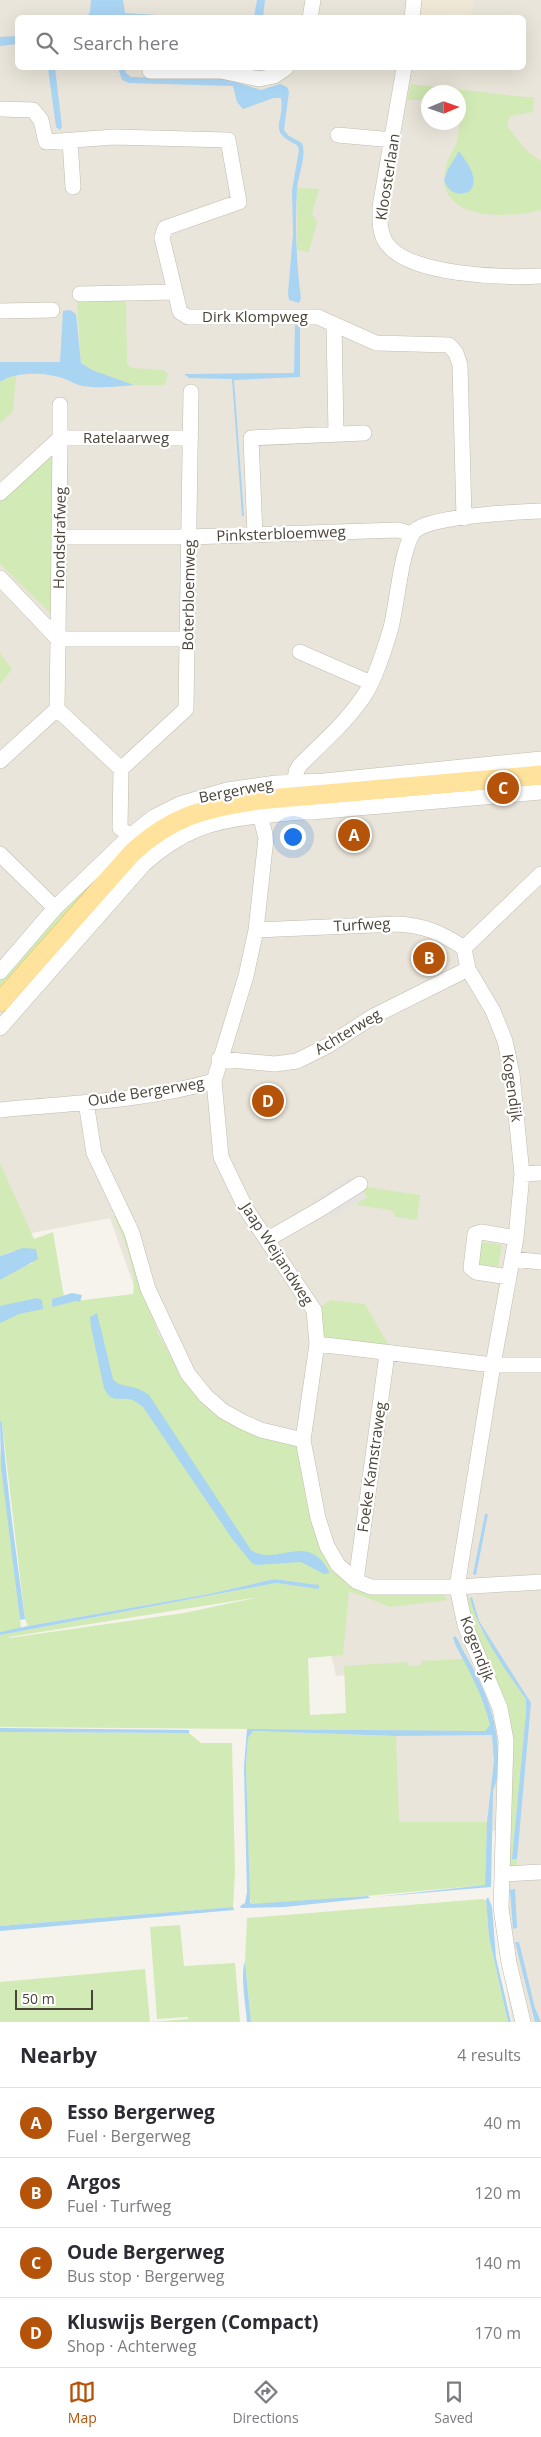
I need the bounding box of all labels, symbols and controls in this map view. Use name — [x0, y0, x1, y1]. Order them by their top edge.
search box — [15, 15, 526, 70]
icon: search — [33, 29, 61, 57]
text: Search here — [73, 30, 179, 56]
north arrow — [421, 85, 466, 130]
street label: Kloosterlaan — [370, 132, 404, 222]
street label: Dirk Klompweg — [202, 306, 308, 326]
street label: Ratelaarweg — [83, 427, 169, 447]
street label: Hondsdrafweg — [48, 487, 70, 589]
street label: Pinksterbloemweg — [216, 521, 346, 545]
street label: Boterbloemweg — [177, 539, 199, 651]
pin: C — [487, 769, 519, 807]
street label: Bergerweg — [197, 773, 275, 807]
pin: A — [338, 816, 370, 854]
your location — [280, 824, 306, 850]
street label: Turfweg — [333, 913, 391, 935]
pin: B — [413, 939, 445, 977]
street label: Achterweg — [311, 1004, 384, 1059]
street label: Kogendijk — [498, 1052, 528, 1123]
street label: Oude Bergerweg — [86, 1072, 205, 1110]
pin: D — [252, 1082, 284, 1120]
street label: Jaap Weijandweg — [236, 1197, 319, 1309]
street label: Foeke Kamstraweg — [352, 1400, 390, 1534]
street label: Kogendijk — [456, 1613, 500, 1684]
scale bar — [15, 1987, 92, 2010]
text: 50 m — [22, 1989, 55, 2008]
text: Nearby — [20, 2041, 97, 2069]
text: 4 results — [457, 2044, 521, 2066]
text: Esso Bergerweg — [67, 2099, 215, 2125]
text: A — [30, 2112, 42, 2134]
text: 40 m — [484, 2112, 521, 2134]
text: Fuel · Bergerweg — [67, 2125, 191, 2147]
text: Argos — [67, 2169, 121, 2195]
text: B — [31, 2182, 41, 2204]
text: 120 m — [475, 2182, 521, 2204]
text: Fuel · Turfweg — [67, 2195, 171, 2217]
text: Oude Bergerweg — [67, 2239, 224, 2265]
text: C — [31, 2252, 41, 2274]
text: 140 m — [475, 2252, 521, 2274]
text: Bus stop · Bergerweg — [67, 2265, 224, 2287]
text: Kluswijs Bergen (Compact) — [67, 2309, 319, 2335]
text: D — [30, 2322, 42, 2344]
text: 170 m — [475, 2322, 521, 2344]
text: Shop · Achterweg — [67, 2335, 196, 2357]
tab: Map — [68, 2378, 97, 2427]
tab: Directions — [232, 2378, 299, 2427]
tab: Saved — [434, 2378, 473, 2427]

